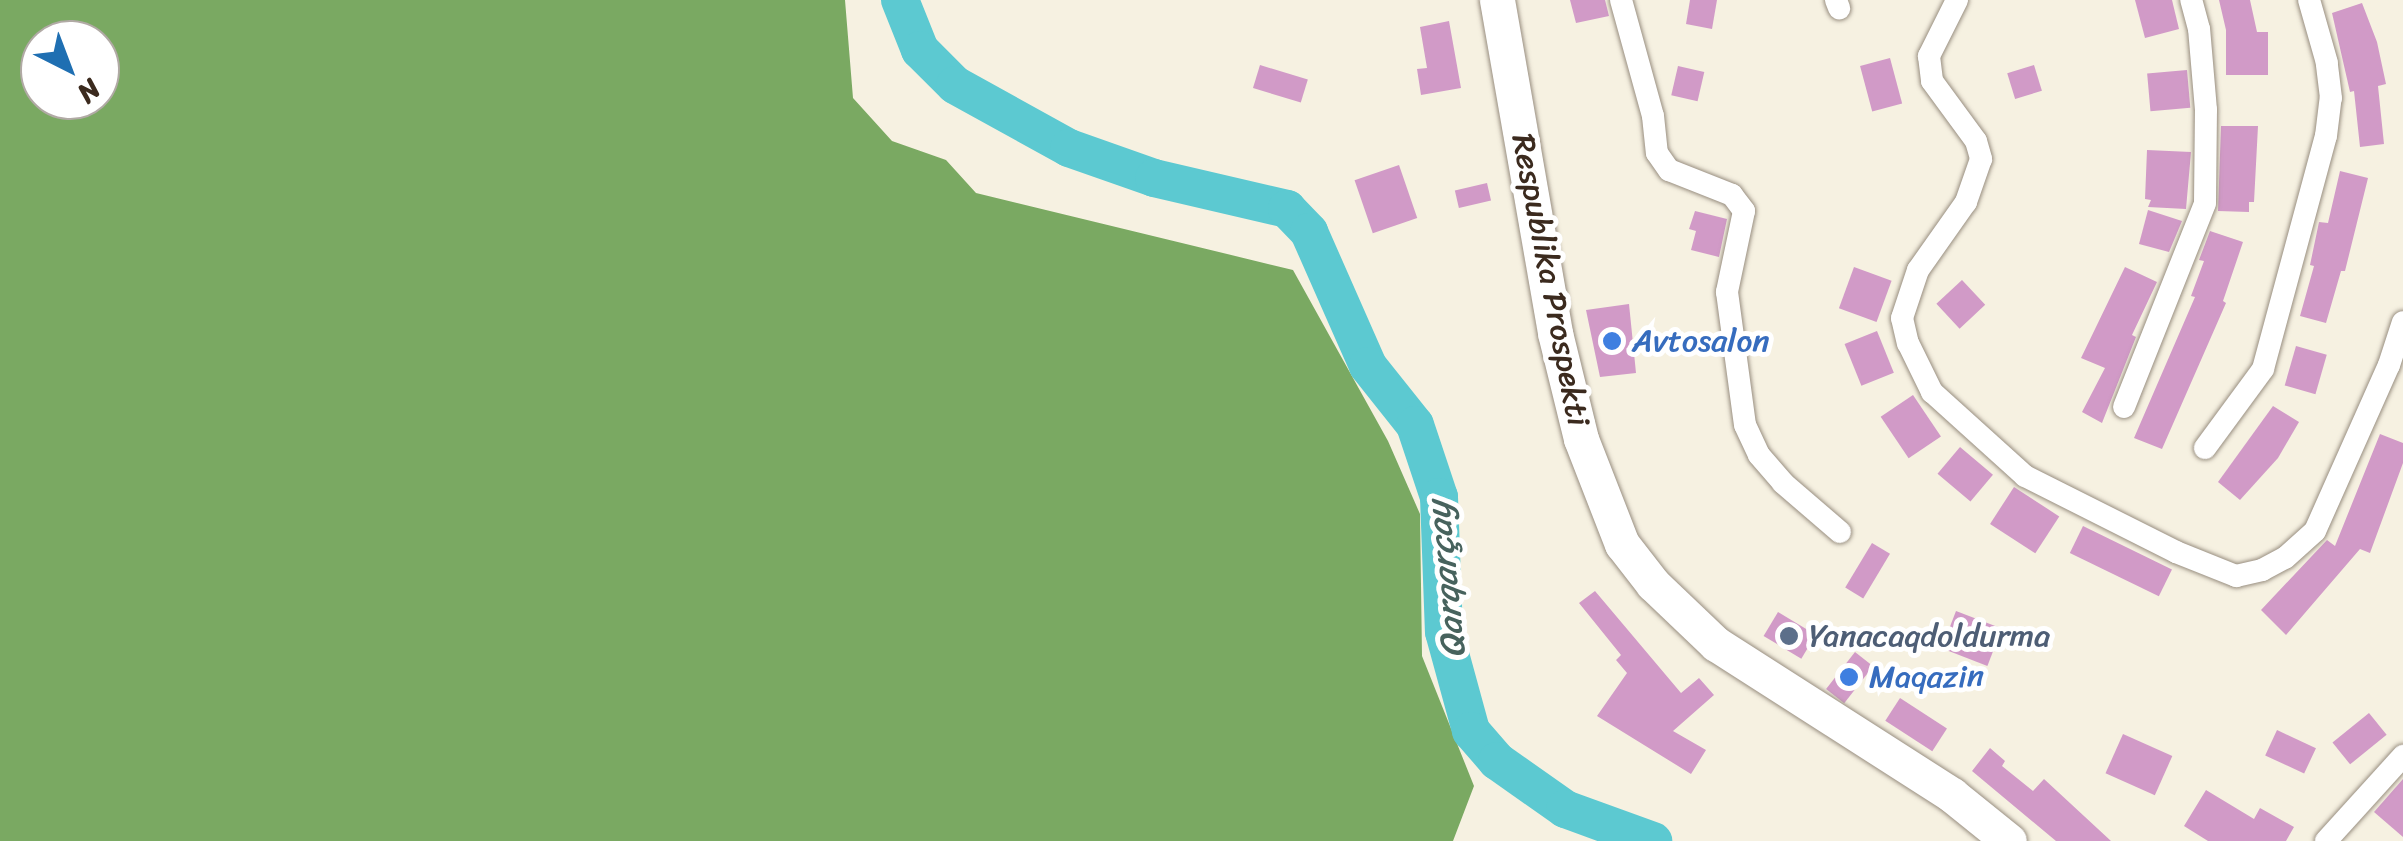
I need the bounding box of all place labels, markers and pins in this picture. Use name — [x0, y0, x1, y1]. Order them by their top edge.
place label: Avtosalon — [1632, 322, 1770, 360]
marker: Avtosalon — [1601, 330, 1623, 352]
place label: Yanacaqdoldurma — [1809, 617, 2050, 655]
marker: Yanacaqdoldurma — [1778, 625, 1800, 647]
place label: Maqazin — [1869, 658, 1984, 696]
marker: Maqazin — [1838, 666, 1860, 688]

